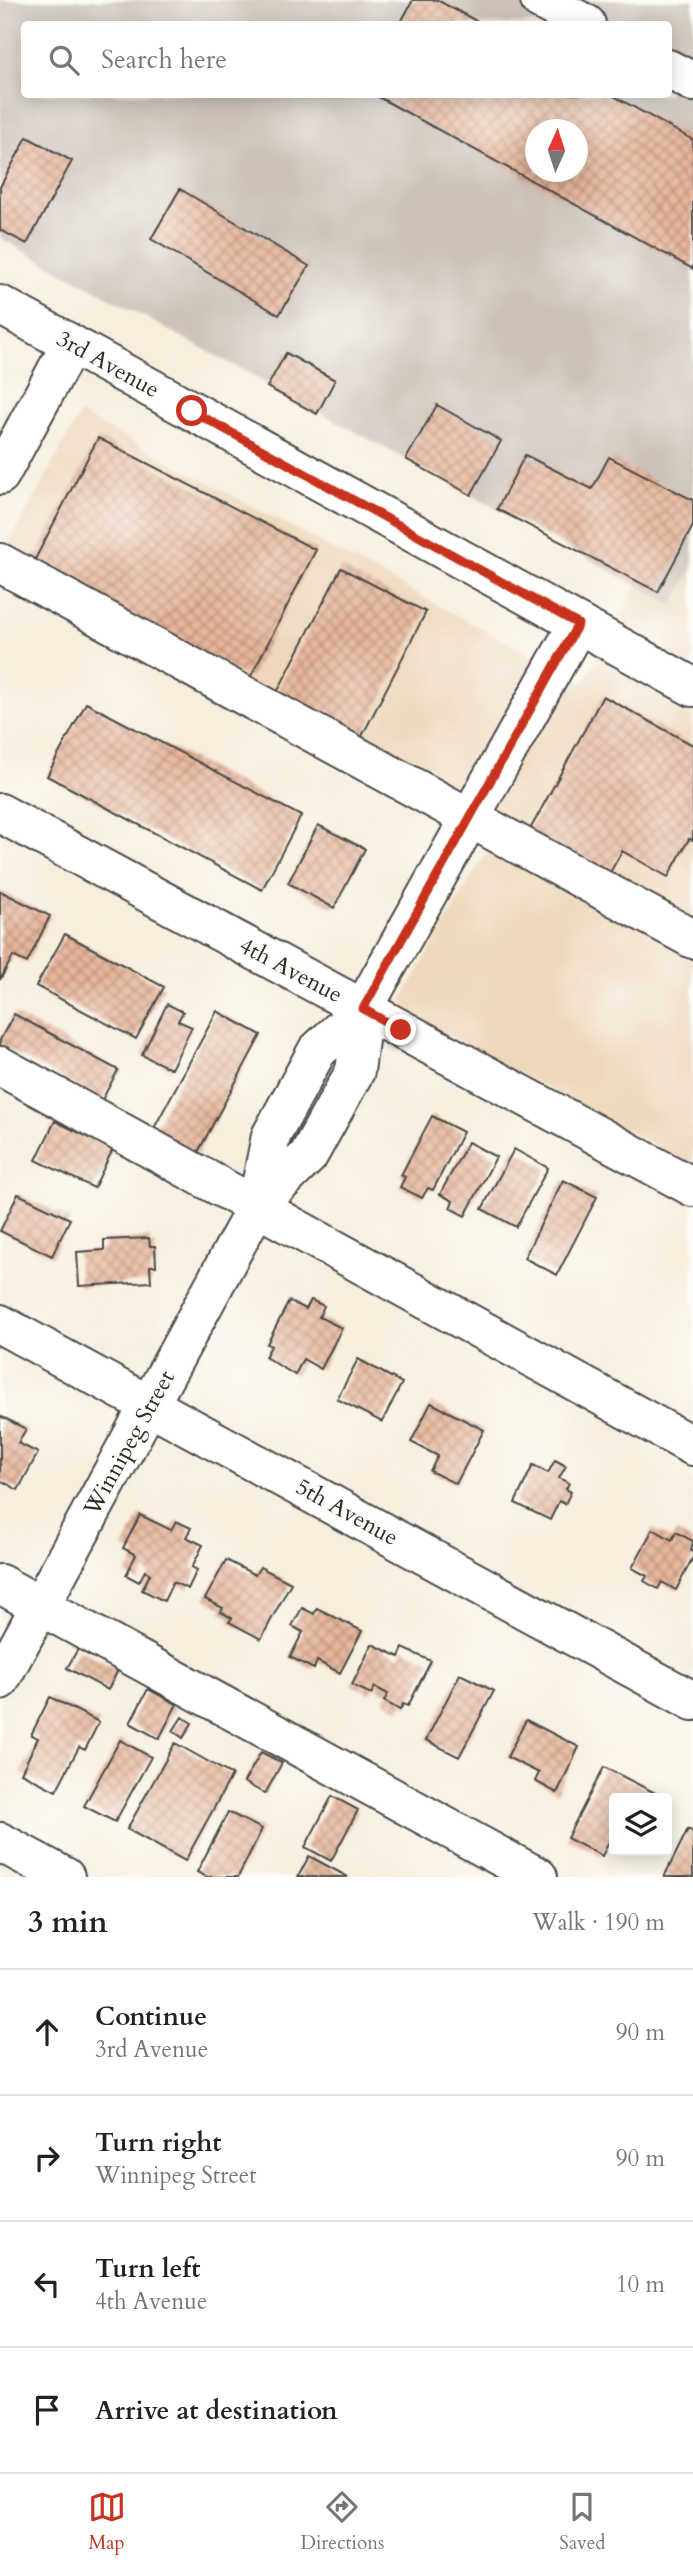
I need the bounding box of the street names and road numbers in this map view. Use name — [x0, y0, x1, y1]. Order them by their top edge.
street label: 3rd Avenue — [51, 323, 165, 405]
street label: 4th Avenue — [234, 930, 348, 1010]
street label: Winnipeg Street — [76, 1365, 182, 1522]
street label: 5th Avenue — [290, 1471, 404, 1553]

